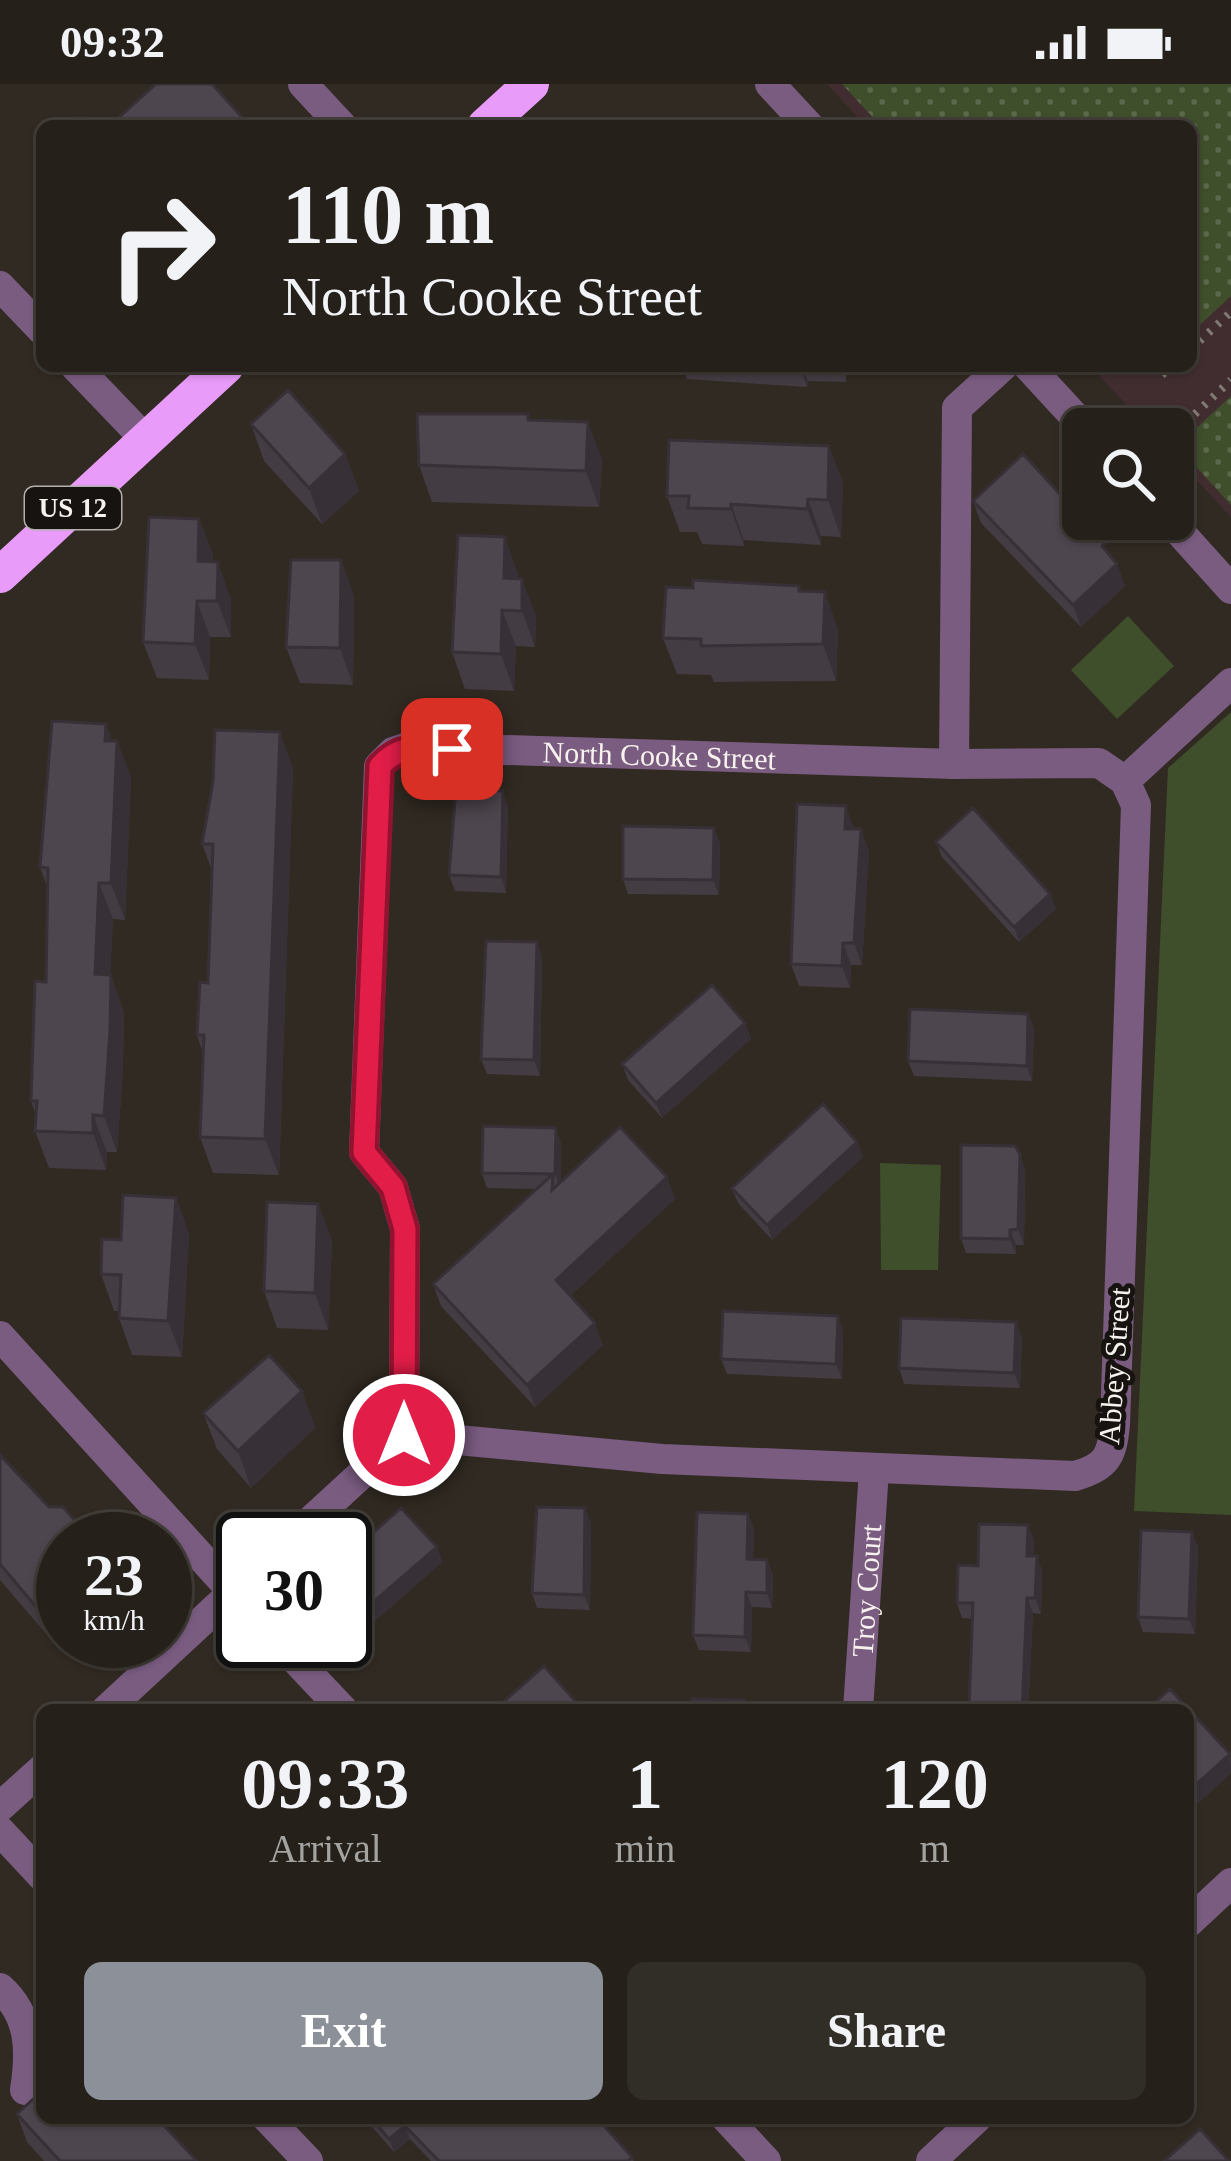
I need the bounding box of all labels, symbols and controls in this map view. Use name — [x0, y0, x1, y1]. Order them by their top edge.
text: 09:32 — [60, 17, 165, 67]
icon: right — [84, 168, 240, 324]
text: 110 m — [282, 168, 494, 261]
text: North Cooke Street — [282, 267, 702, 327]
map controls — [1062, 408, 1194, 540]
button: search — [1062, 408, 1194, 540]
road number: US 12 — [25, 487, 121, 529]
pin — [401, 698, 503, 800]
icon: arrive — [419, 716, 485, 782]
street label: North Cooke Street — [542, 735, 777, 775]
street label: Abbey Street — [1092, 1286, 1136, 1446]
position arrow — [341, 1372, 467, 1498]
speed limit sign: 30 — [216, 1512, 372, 1668]
street label: Troy Court — [845, 1522, 887, 1658]
text: 23 — [84, 1542, 144, 1608]
text: km/h — [83, 1603, 145, 1636]
text: 09:33 — [241, 1744, 409, 1824]
text: 1 — [627, 1744, 663, 1824]
text: 120 — [881, 1744, 989, 1824]
text: Arrival — [269, 1827, 382, 1870]
text: min — [615, 1827, 675, 1870]
text: m — [919, 1827, 950, 1870]
button: Exit — [84, 1962, 603, 2100]
button: Share — [627, 1962, 1146, 2100]

